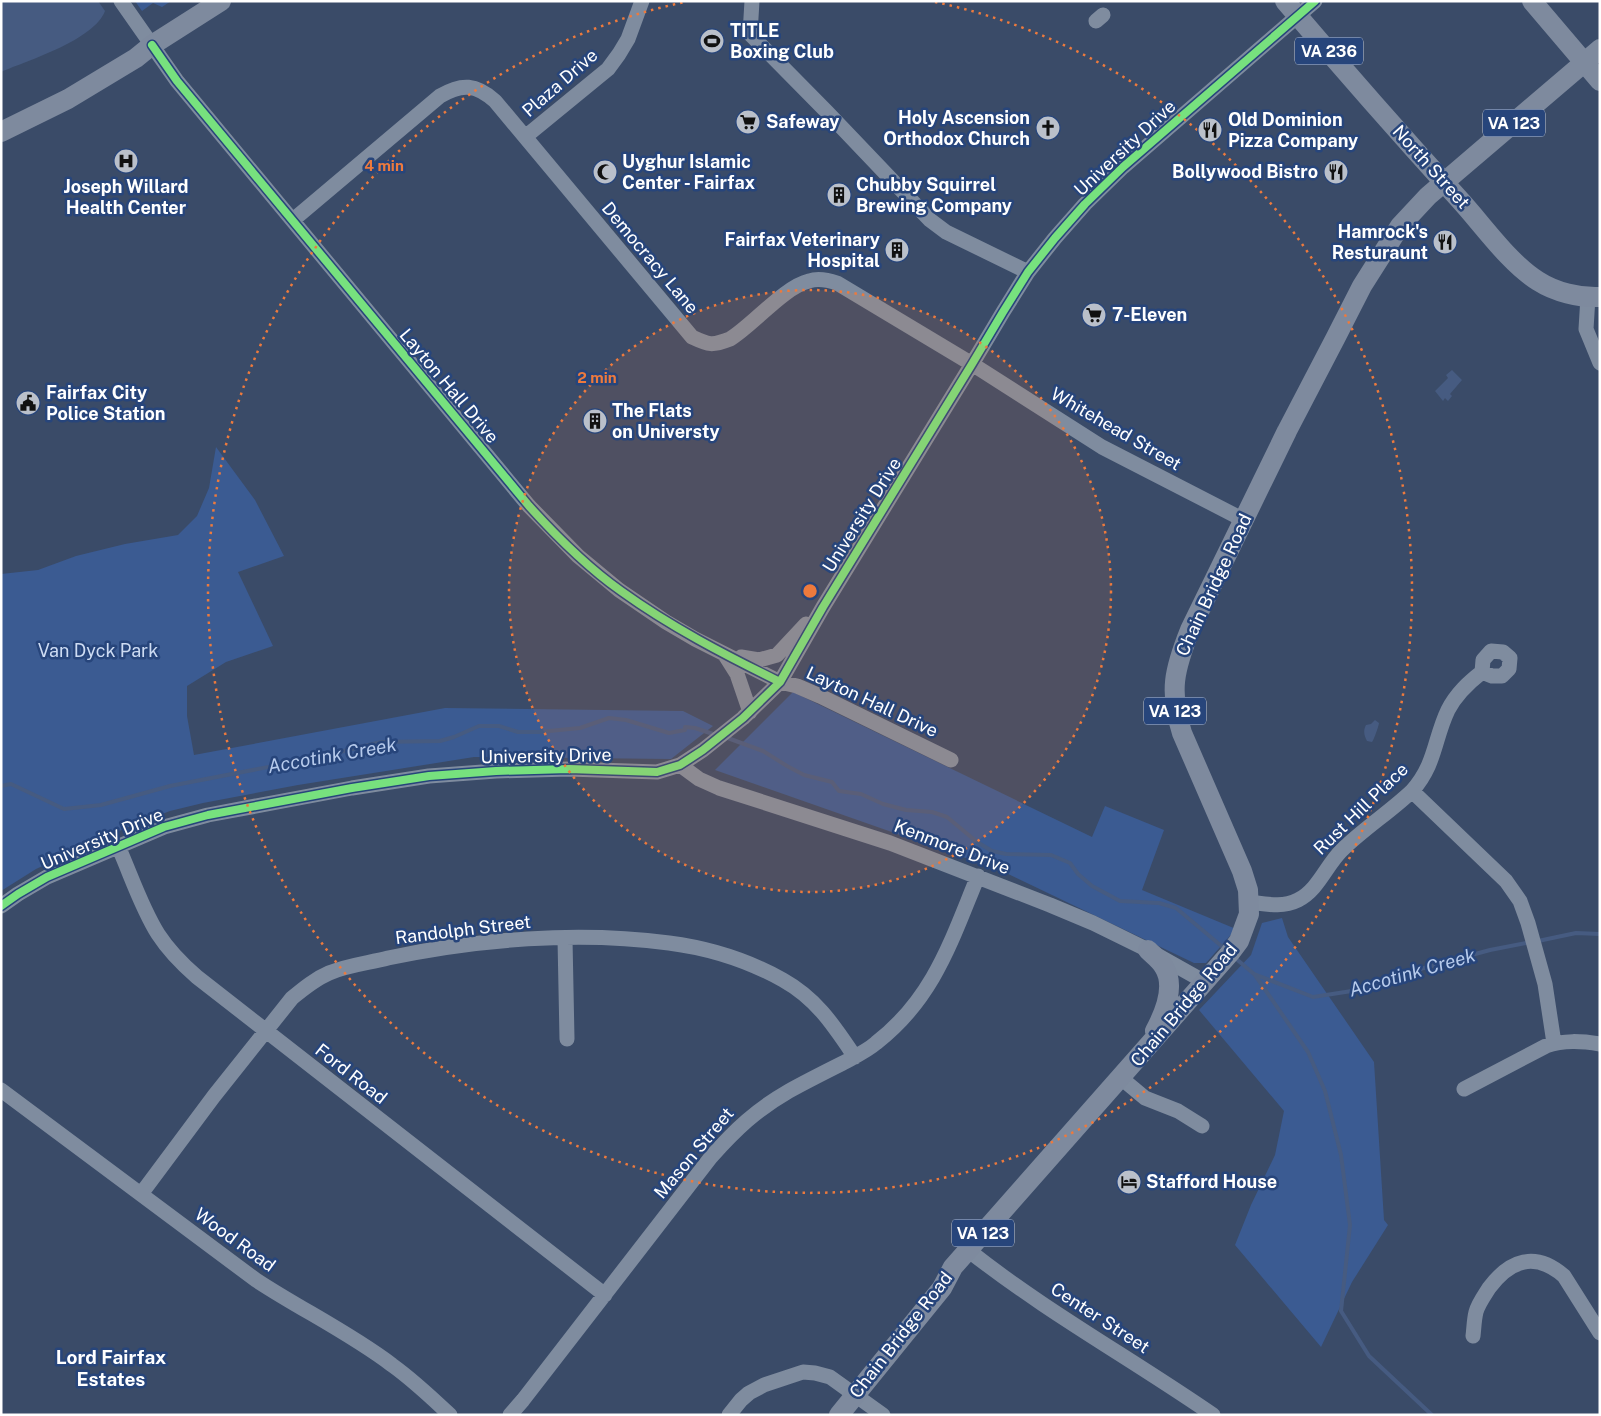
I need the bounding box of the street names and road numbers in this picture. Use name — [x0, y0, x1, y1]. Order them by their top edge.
road number: VA 236 — [1295, 37, 1363, 64]
street label: Plaza Drive — [518, 44, 602, 121]
street label: University Drive — [1070, 95, 1180, 200]
road number: VA 123 — [1483, 110, 1545, 136]
street label: North Street — [1389, 121, 1474, 213]
street label: Democracy Lane — [598, 198, 703, 318]
street label: Layton Hall Drive — [395, 324, 503, 447]
street label: Whitehead Street — [1047, 383, 1185, 474]
street label: University Drive — [818, 454, 905, 576]
street label: Chain Bridge Road — [1171, 510, 1256, 659]
street label: Layton Hall Drive — [803, 662, 941, 741]
road number: VA 123 — [1144, 698, 1206, 724]
street label: University Drive — [480, 744, 612, 767]
street label: Rust Hill Place — [1309, 758, 1412, 859]
street label: University Drive — [37, 803, 166, 874]
street label: Kenmore Drive — [891, 815, 1013, 878]
street label: Randolph Street — [394, 911, 532, 948]
street label: Chain Bridge Road — [1126, 939, 1241, 1071]
street label: Ford Road — [311, 1039, 391, 1108]
street label: Mason Street — [649, 1103, 738, 1202]
street label: Wood Road — [191, 1203, 280, 1276]
road number: VA 123 — [952, 1220, 1014, 1246]
street label: Chain Bridge Road — [845, 1267, 956, 1402]
street label: Center Street — [1047, 1278, 1154, 1357]

